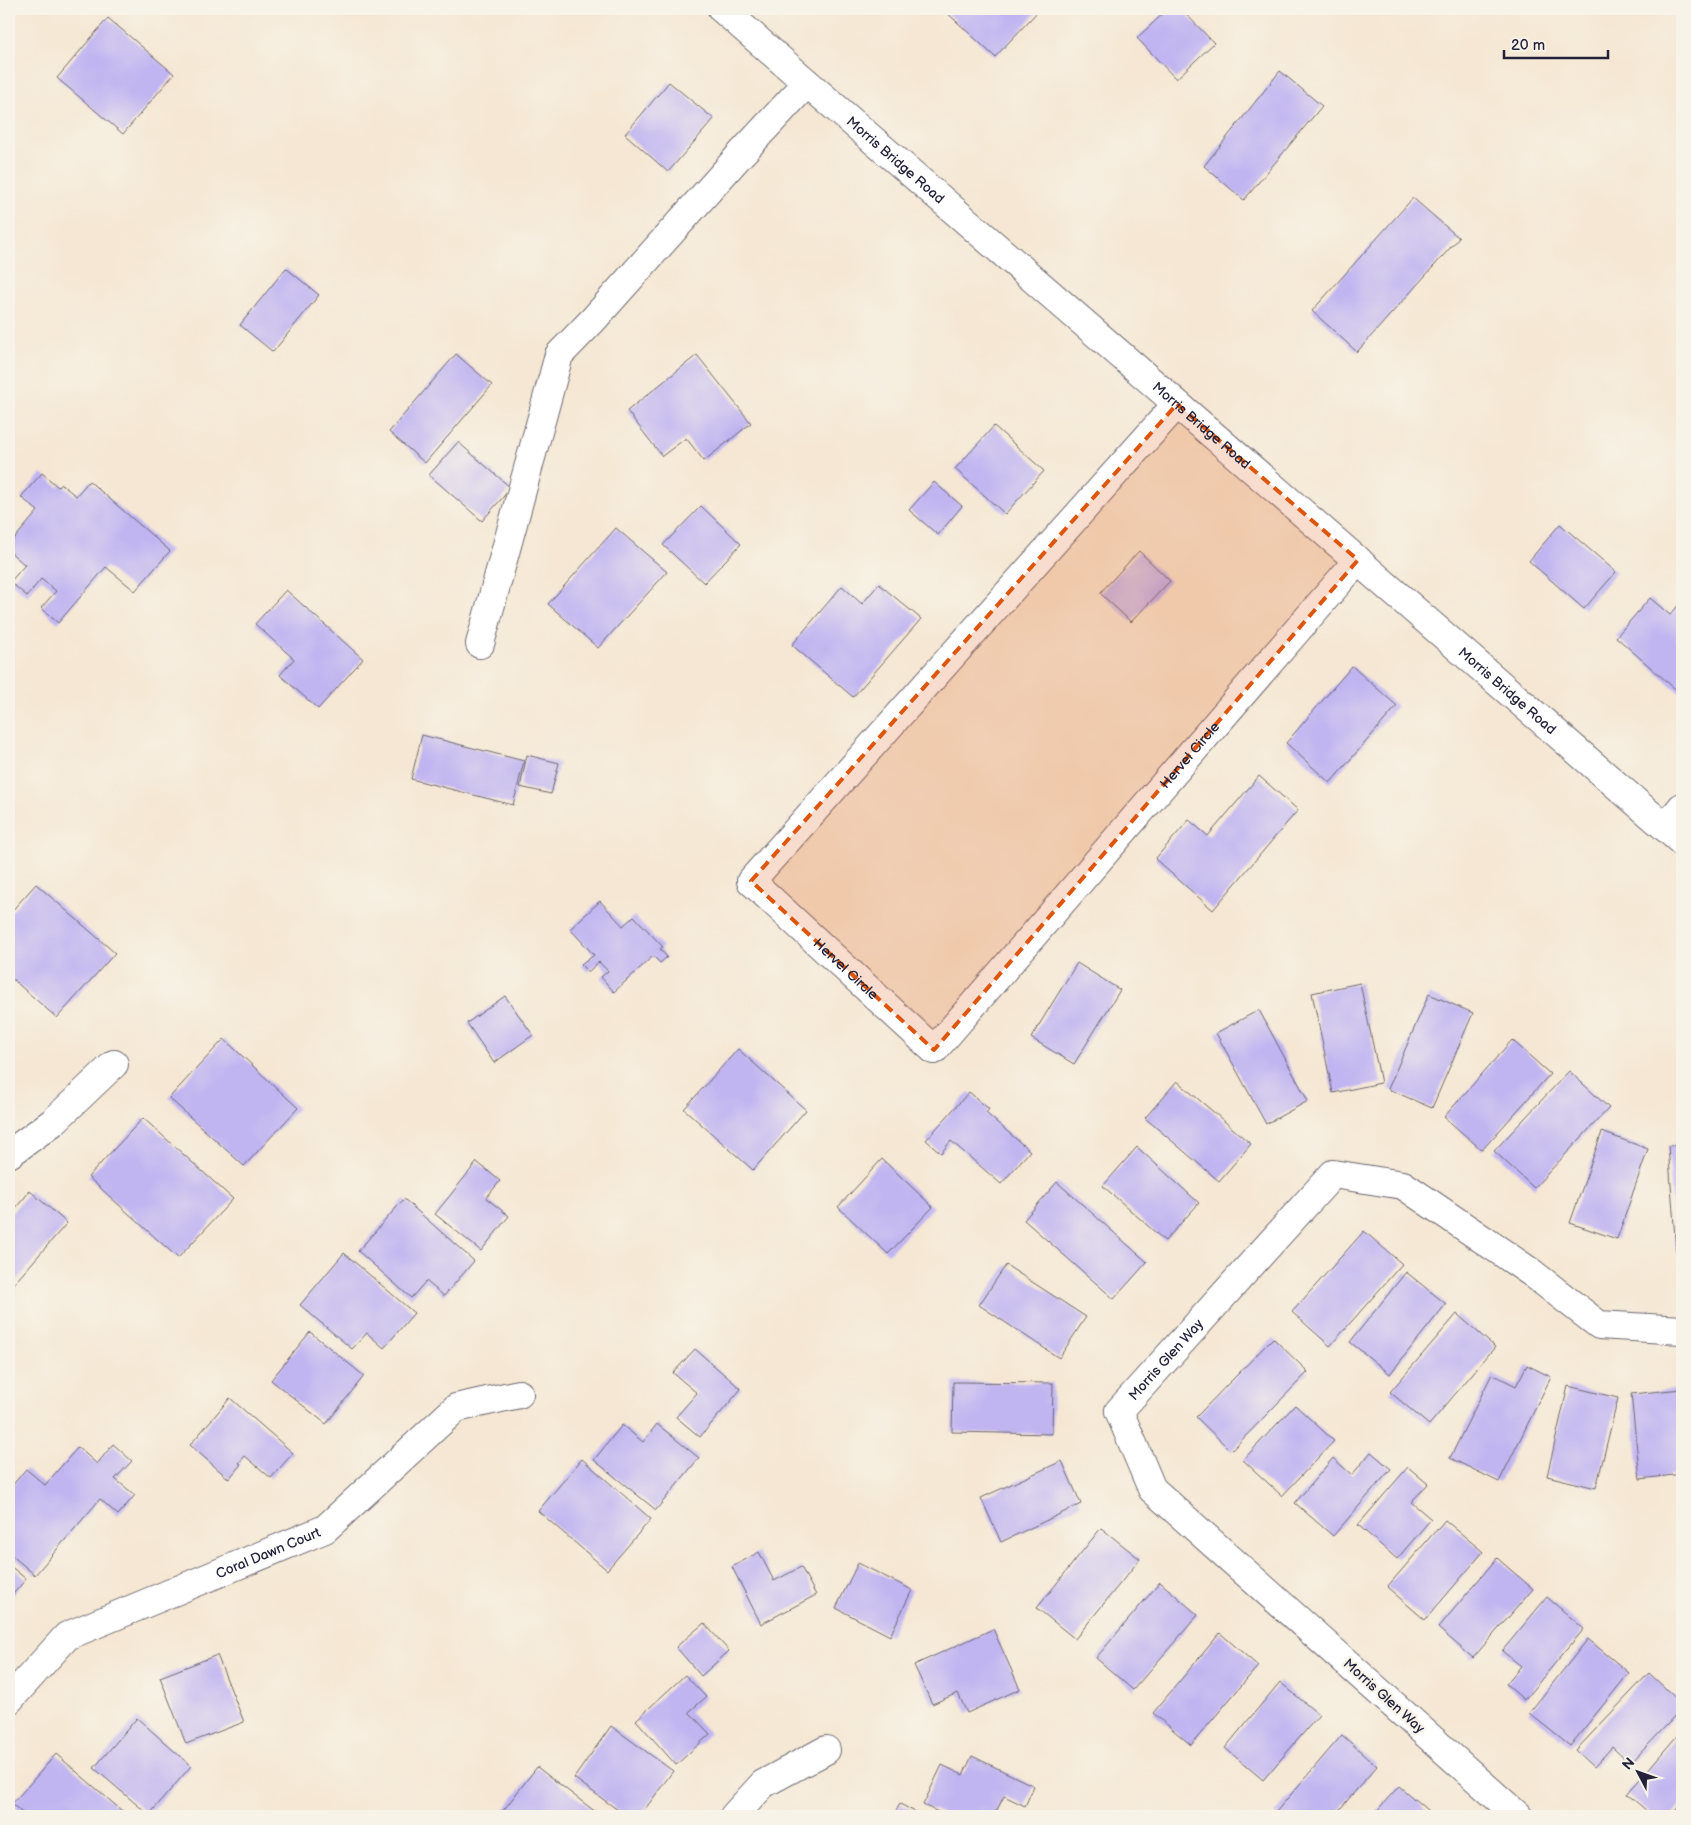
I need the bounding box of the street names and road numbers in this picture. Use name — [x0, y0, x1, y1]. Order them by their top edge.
street label: Morris Bridge Road — [843, 113, 948, 207]
street label: Morris Bridge Road — [1149, 378, 1254, 472]
street label: Morris Bridge Road — [1455, 643, 1560, 738]
street label: Hervel Circle — [1156, 718, 1223, 791]
street label: Hervel Circle — [810, 935, 882, 1003]
street label: Morris Glen Way — [1125, 1315, 1207, 1403]
street label: Coral Dawn Court — [213, 1523, 324, 1582]
street label: Morris Glen Way — [1340, 1655, 1429, 1737]

